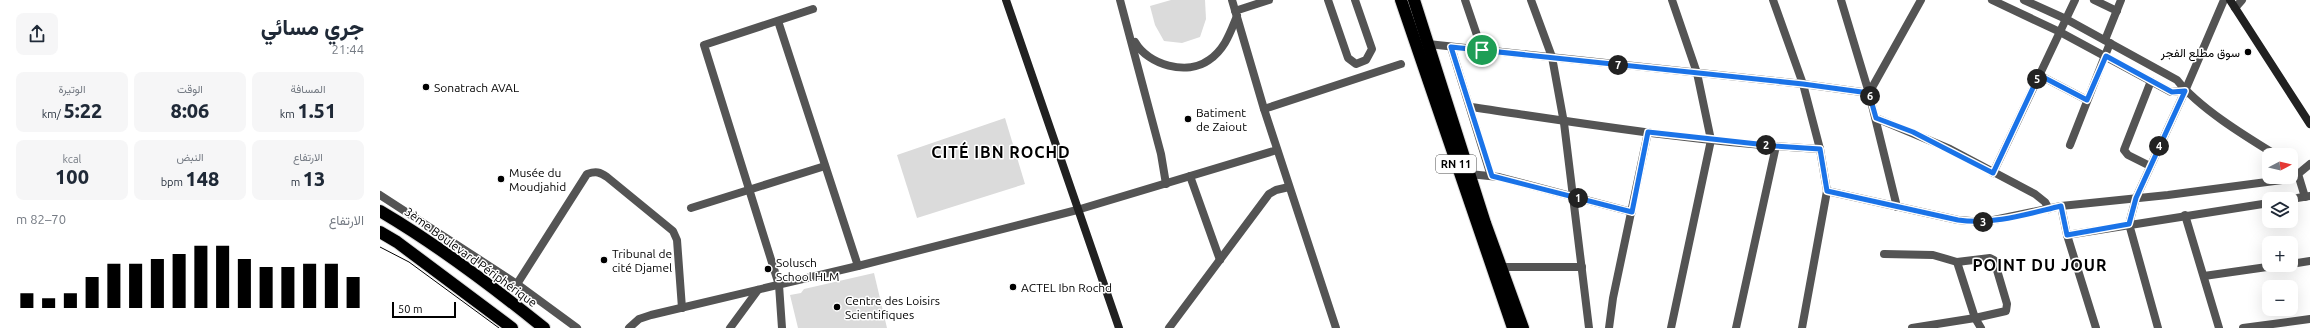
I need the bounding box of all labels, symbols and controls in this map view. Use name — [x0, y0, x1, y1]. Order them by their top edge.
button: share — [16, 13, 58, 55]
text: جري مسائي — [261, 14, 364, 39]
pin — [1465, 33, 1499, 67]
icon: arrive — [1471, 39, 1493, 61]
text: 21:44 — [331, 42, 364, 56]
place label: سوق مطلع الفجر — [2160, 46, 2240, 62]
marker: سوق مطلع الفجر — [2243, 47, 2253, 57]
pin: 7 — [1608, 55, 1628, 75]
text: 7 — [1615, 59, 1621, 71]
pin: 5 — [2027, 69, 2047, 89]
text: 5 — [2034, 73, 2040, 85]
place label: Sonatrach AVAL — [434, 81, 519, 94]
marker: Sonatrach AVAL — [421, 82, 431, 92]
text: الوتيرة — [59, 83, 85, 95]
text: الوقت — [177, 83, 203, 95]
text: المسافة — [291, 83, 325, 95]
pin: 6 — [1860, 86, 1880, 106]
text: 6 — [1867, 90, 1873, 102]
text: 5:22 — [63, 99, 102, 122]
text: 8:06 — [171, 99, 209, 122]
text: 1.51 — [297, 99, 336, 122]
place label: Batiment de Zaiout — [1196, 106, 1247, 133]
text: /km — [42, 108, 63, 120]
text: km — [280, 108, 297, 120]
marker: Batiment de Zaiout — [1183, 114, 1193, 124]
pin: 2 — [1756, 135, 1776, 155]
pin: 4 — [2149, 136, 2169, 156]
text: 2 — [1763, 139, 1769, 151]
text: 4 — [2156, 140, 2162, 152]
district label: CITÉ IBN ROCHD — [931, 141, 1071, 161]
north arrow — [2262, 148, 2298, 184]
map controls — [2262, 148, 2298, 316]
text: النبض — [176, 151, 204, 163]
text: الارتفاع — [293, 151, 323, 163]
text: kcal — [63, 153, 82, 165]
road number: RN 11 — [1436, 155, 1476, 173]
text: 100 — [55, 165, 89, 188]
place label: Musée du Moudjahid — [509, 166, 566, 193]
text: 148 — [186, 167, 219, 190]
text: 13 — [303, 167, 325, 190]
marker: Musée du Moudjahid — [496, 174, 506, 184]
text: bpm — [161, 176, 186, 188]
text: m — [291, 176, 303, 188]
pin: 1 — [1568, 188, 1588, 208]
text: 1 — [1575, 192, 1581, 204]
button: layers — [2262, 192, 2298, 228]
street label: 3ème Boulevard Périphérique — [402, 205, 540, 309]
text: 70–82 m — [16, 212, 66, 226]
pin: 3 — [1973, 212, 1993, 232]
text: الارتفاع — [329, 213, 364, 227]
text: 3 — [1980, 216, 1986, 228]
button: + — [2262, 236, 2298, 272]
place label: Tribunal de cité Djamel — [612, 247, 672, 274]
marker: Tribunal de cité Djamel — [599, 255, 609, 265]
place label: Solusch School HLM — [776, 256, 840, 283]
district label: POINT DU JOUR — [1972, 256, 2108, 274]
marker: Solusch School HLM — [763, 264, 773, 274]
button: − — [2262, 280, 2298, 316]
place label: ACTEL Ibn Rochd — [1021, 281, 1112, 294]
marker: ACTEL Ibn Rochd — [1008, 282, 1018, 292]
place label: Centre des Loisirs Scientifiques — [845, 294, 940, 321]
scale bar — [392, 300, 456, 319]
marker: Centre des Loisirs Scientifiques — [832, 302, 842, 312]
text: 50 m — [398, 303, 422, 315]

